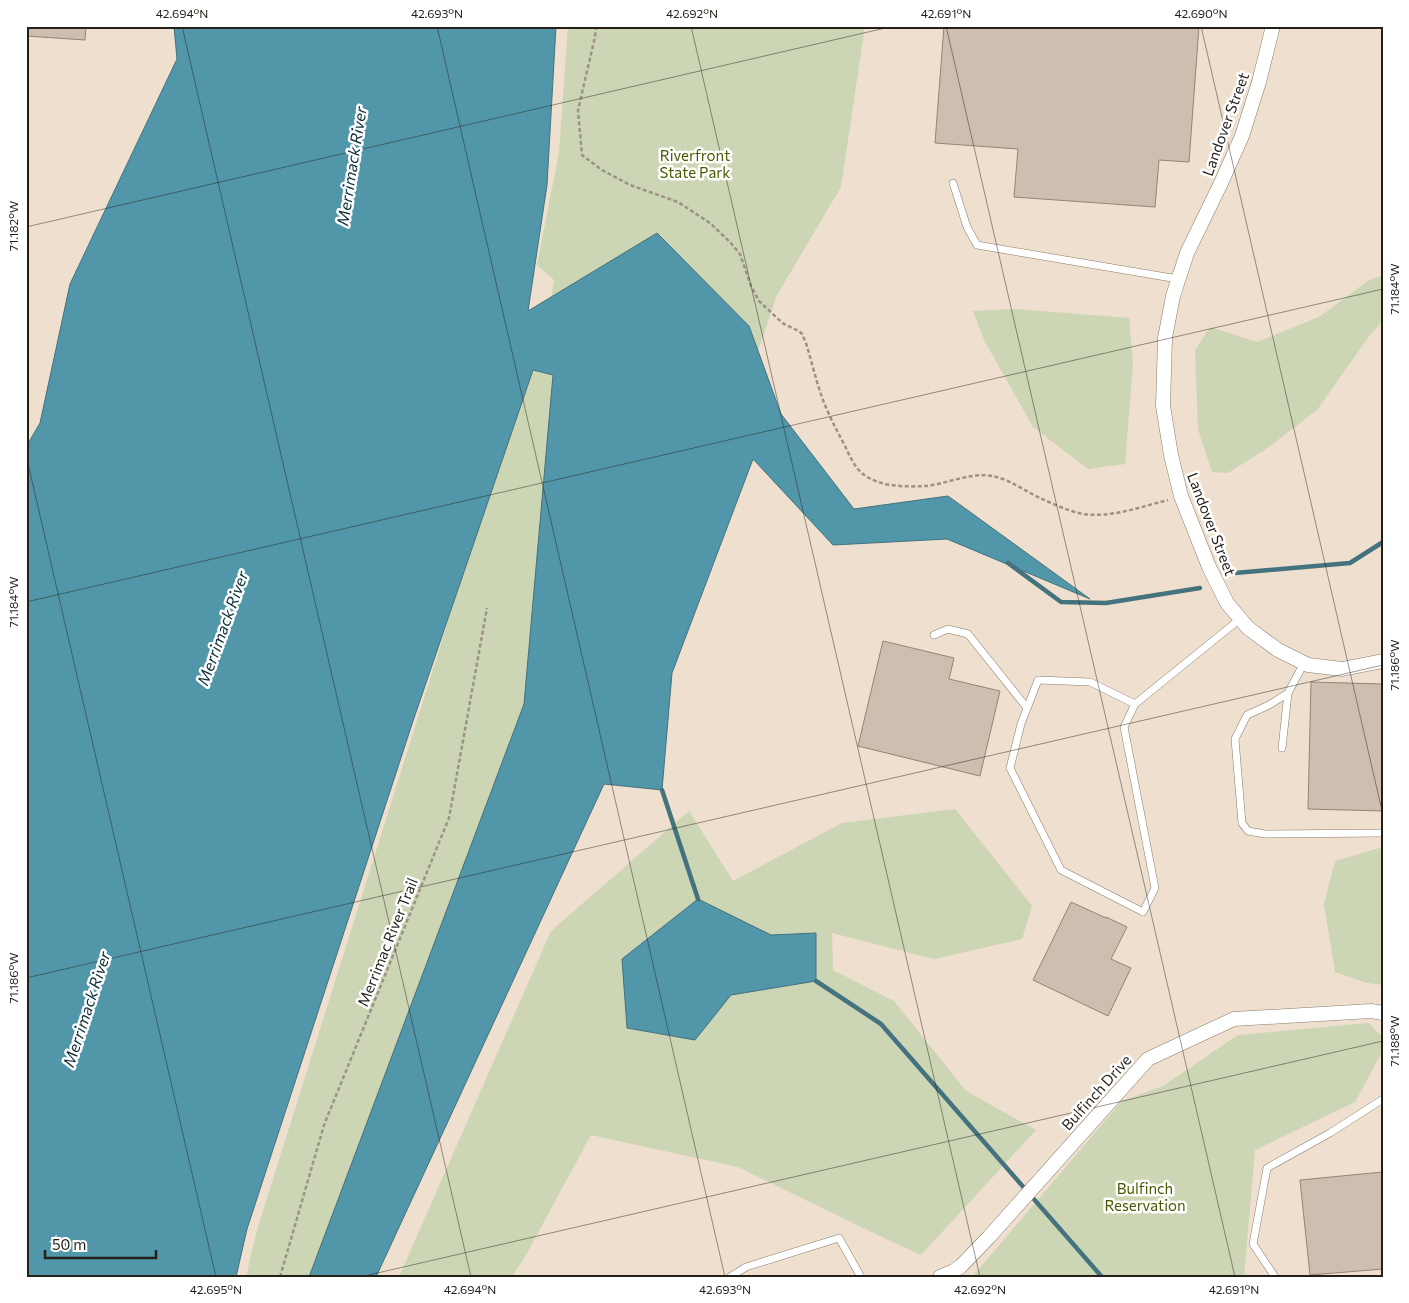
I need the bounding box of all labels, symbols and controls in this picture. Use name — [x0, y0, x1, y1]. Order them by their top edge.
text: 42.694°N — [156, 6, 208, 20]
text: 42.693°N — [411, 6, 463, 20]
text: 42.692°N — [666, 6, 718, 20]
text: 42.691°N — [921, 6, 971, 20]
text: 42.690°N — [1174, 6, 1228, 20]
street label: Landover Street — [1198, 70, 1252, 178]
water label: Merrimack River — [332, 105, 370, 227]
park label: Riverfront State Park — [660, 146, 730, 181]
text: 71.182°W — [6, 201, 20, 251]
text: 71.184°W — [1387, 264, 1401, 314]
street label: Landover Street — [1184, 470, 1240, 578]
water label: Merrimack River — [192, 568, 252, 688]
text: 71.184°W — [6, 577, 20, 627]
text: 71.186°W — [1387, 640, 1401, 690]
street label: Merrimac River Trail — [353, 875, 421, 1009]
water label: Merrimack River — [58, 948, 114, 1069]
text: 71.186°W — [6, 953, 20, 1003]
text: 71.188°W — [1387, 1016, 1401, 1066]
street label: Bulfinch Drive — [1057, 1050, 1135, 1133]
park label: Bulfinch Reservation — [1104, 1179, 1186, 1214]
scale bar — [45, 1228, 156, 1260]
text: 50 m — [52, 1235, 86, 1253]
text: 42.695°N — [190, 1282, 242, 1296]
text: 42.694°N — [444, 1282, 496, 1296]
text: 42.693°N — [699, 1282, 751, 1296]
text: 42.692°N — [954, 1282, 1006, 1296]
text: 42.691°N — [1209, 1282, 1259, 1296]

